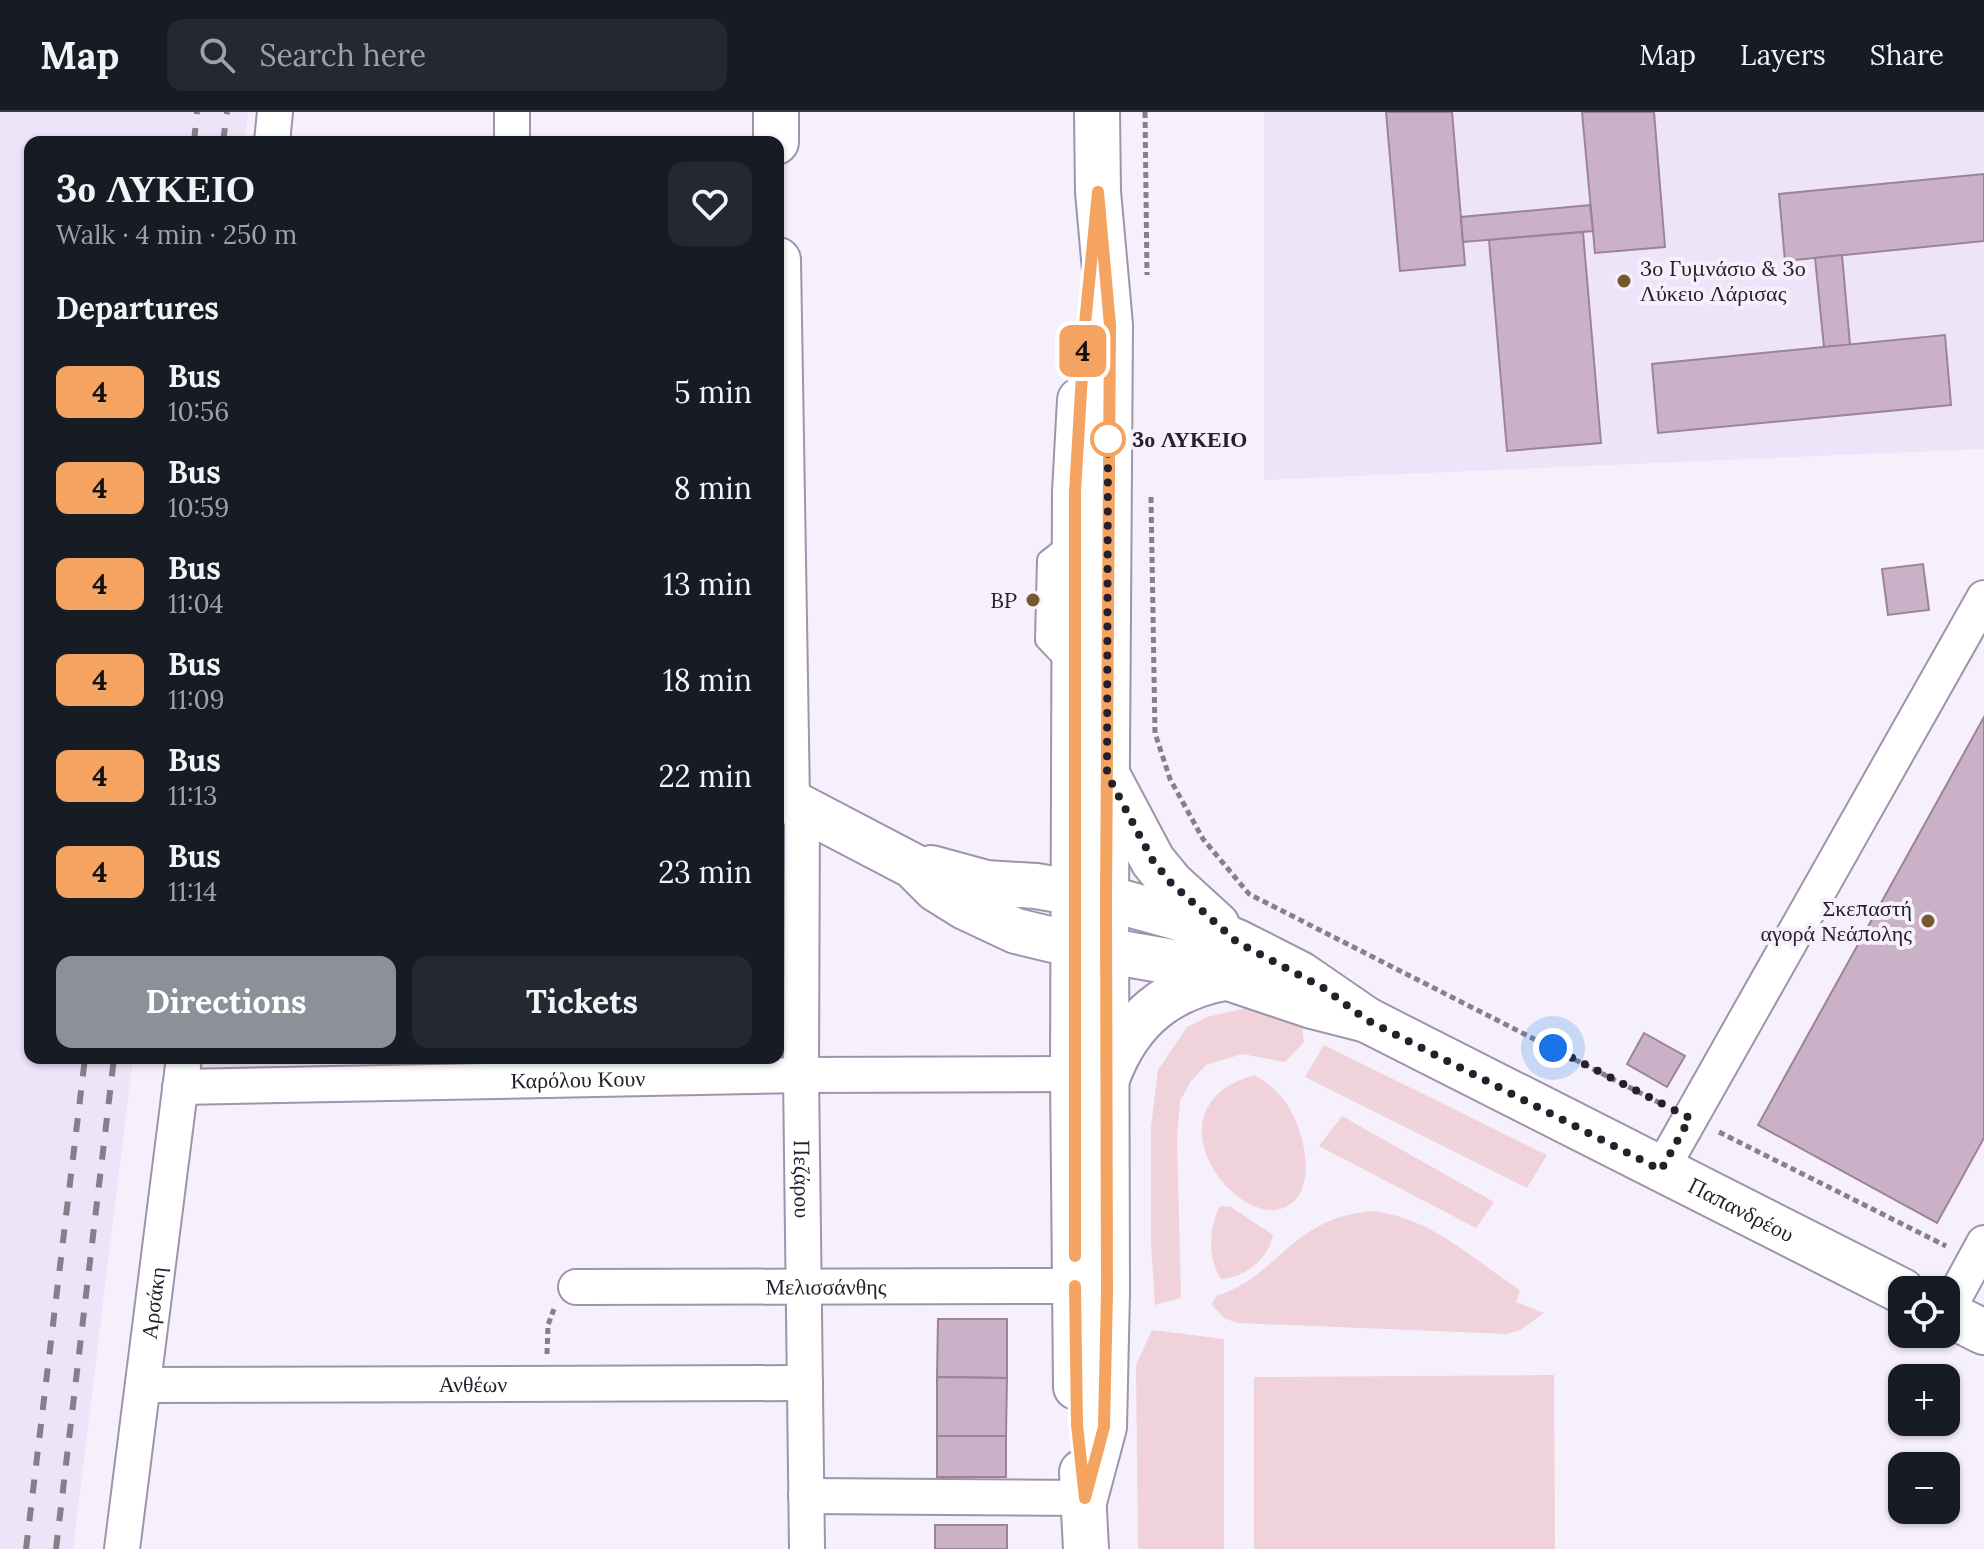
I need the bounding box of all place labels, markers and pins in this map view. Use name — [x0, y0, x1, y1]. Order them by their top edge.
place label: 3ο Γυμνάσιο & 3ο Λύκειο Λάρισας — [1640, 254, 1806, 307]
marker: 3ο Γυμνάσιο & 3ο Λύκειο Λάρισας — [1615, 272, 1633, 290]
marker: 3ο ΛΥΚΕΙΟ — [1091, 422, 1125, 456]
place label: 3ο ΛΥΚΕΙΟ — [1132, 425, 1247, 453]
place label: BP — [990, 586, 1017, 614]
marker: BP — [1024, 591, 1042, 609]
place label: Σκεπαστή αγορά Νεάπολης — [1760, 894, 1912, 947]
marker: Σκεπαστή αγορά Νεάπολης — [1919, 912, 1937, 930]

